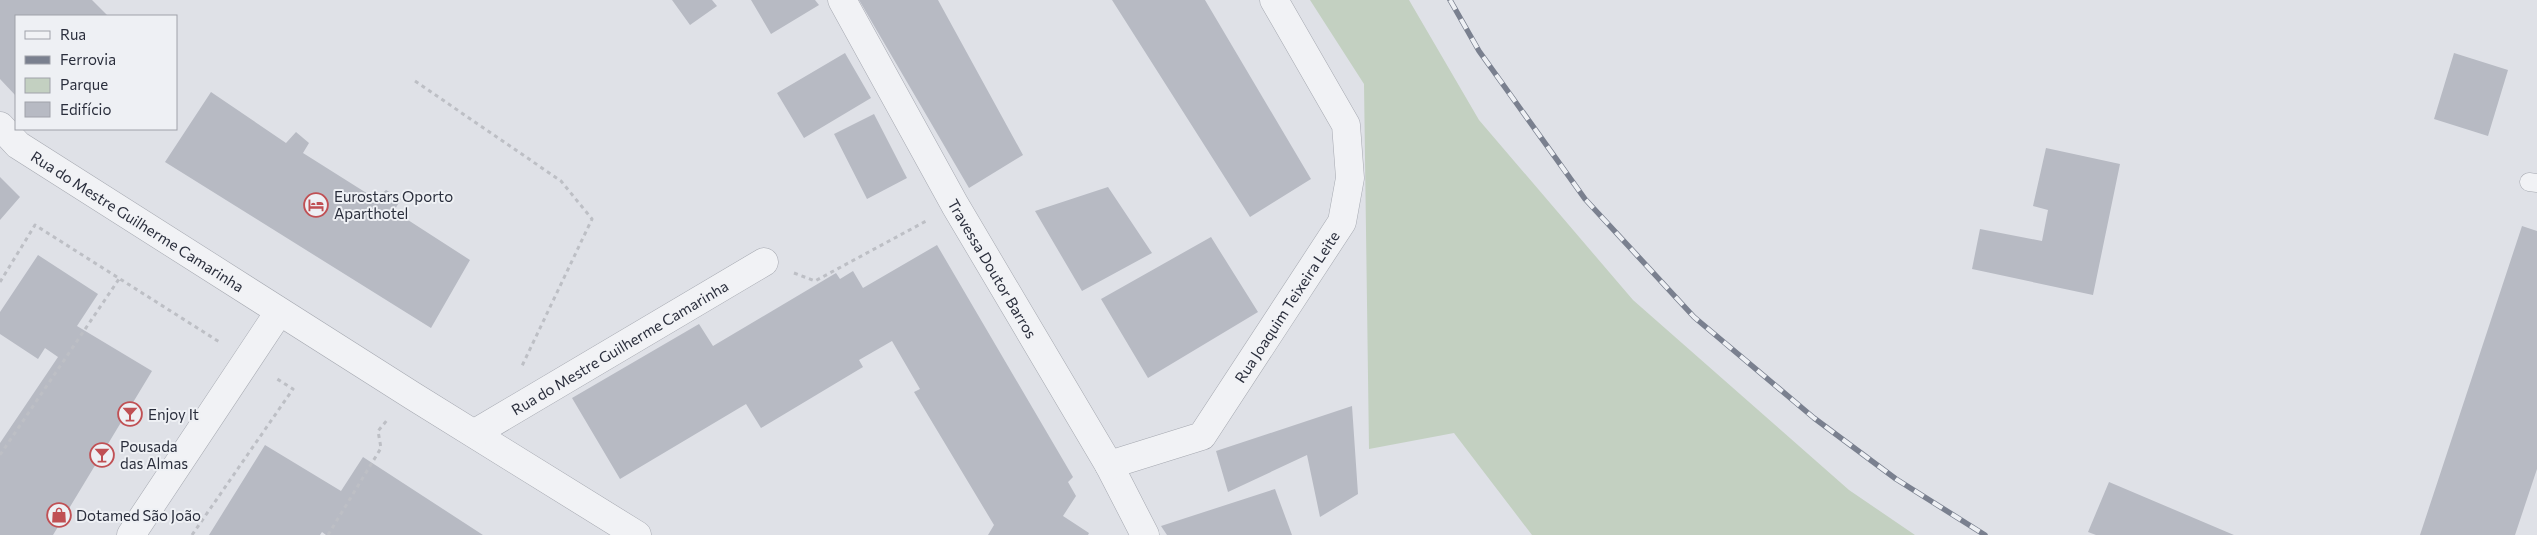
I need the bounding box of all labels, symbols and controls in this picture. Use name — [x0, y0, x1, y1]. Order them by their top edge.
legend — [15, 15, 178, 130]
text: Rua — [60, 25, 86, 43]
text: Ferrovia — [60, 50, 116, 68]
text: Parque — [60, 75, 108, 93]
text: Edifício — [60, 100, 111, 118]
street label: Rua do Mestre Guilherme Camarinha — [28, 147, 248, 295]
place label: Eurostars Oporto Aparthotel — [334, 187, 453, 222]
hotel icon: Eurostars Oporto Aparthotel — [303, 192, 329, 218]
street label: Travessa Doutor Barros — [944, 196, 1041, 342]
street label: Rua Joaquim Teixeira Leite — [1230, 227, 1343, 386]
street label: Rua do Mestre Guilherme Camarinha — [508, 276, 731, 419]
bar icon: Enjoy It — [117, 401, 143, 427]
place label: Enjoy It — [148, 405, 199, 423]
place label: Pousada das Almas — [120, 437, 188, 472]
bar icon: Pousada das Almas — [89, 442, 115, 468]
shop icon: Dotamed São João — [46, 502, 72, 528]
place label: Dotamed São João — [76, 506, 201, 524]

